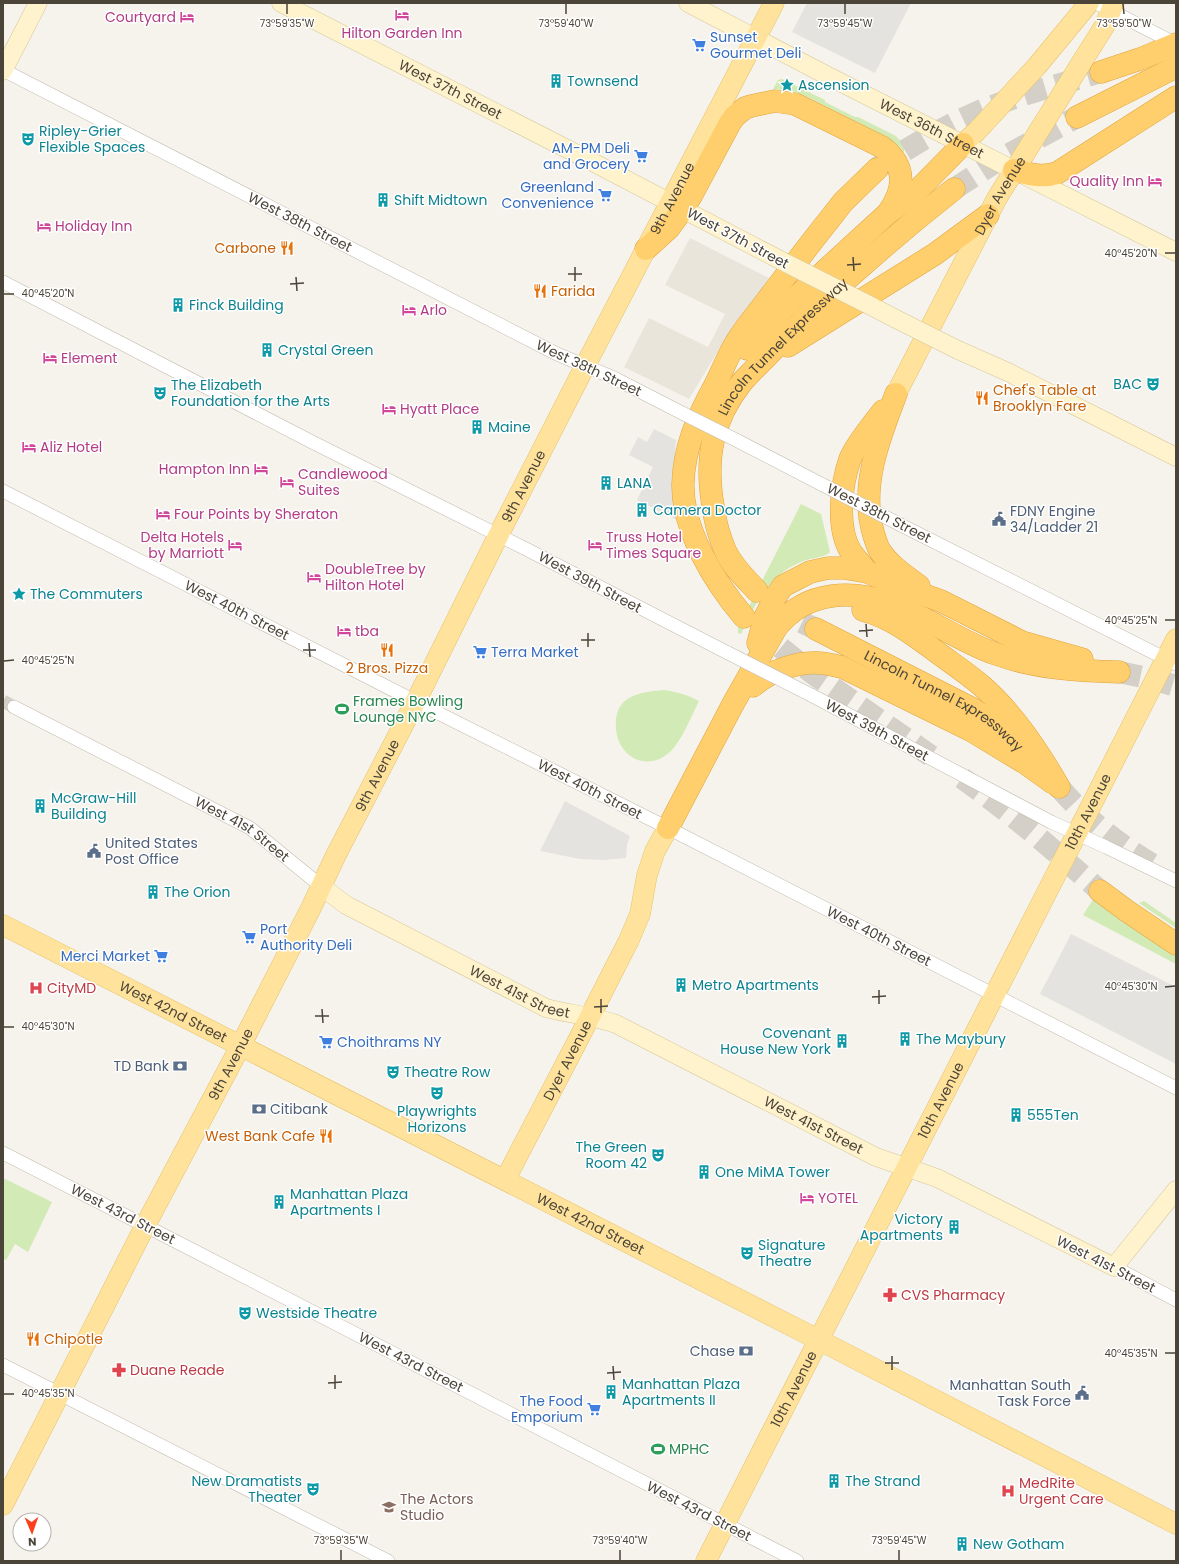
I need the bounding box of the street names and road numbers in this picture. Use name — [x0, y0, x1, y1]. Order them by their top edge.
street label: West 37th Street — [395, 55, 505, 124]
street label: West 36th Street — [876, 94, 987, 163]
street label: Dyer Avenue — [970, 152, 1031, 239]
street label: 9th Avenue — [645, 158, 700, 238]
street label: West 38th Street — [245, 187, 355, 257]
street label: West 37th Street — [683, 203, 793, 273]
street label: Lincoln Tunnel Expressway — [713, 273, 852, 419]
street label: West 38th Street — [533, 335, 645, 401]
street label: 9th Avenue — [496, 446, 551, 526]
street label: West 38th Street — [824, 478, 934, 548]
street label: West 39th Street — [535, 546, 645, 618]
street label: West 40th Street — [181, 575, 293, 645]
street label: Lincoln Tunnel Expressway — [861, 645, 1028, 756]
street label: West 39th Street — [822, 694, 932, 766]
street label: 9th Avenue — [350, 735, 404, 815]
street label: West 40th Street — [534, 754, 646, 824]
street label: 10th Avenue — [1060, 770, 1116, 854]
street label: West 41st Street — [191, 791, 294, 866]
street label: West 40th Street — [823, 901, 935, 971]
street label: West 41st Street — [466, 960, 571, 1023]
street label: West 42nd Street — [116, 976, 231, 1047]
street label: Dyer Avenue — [538, 1016, 597, 1104]
street label: 9th Avenue — [203, 1024, 258, 1104]
street label: 10th Avenue — [913, 1058, 969, 1142]
street label: West 41st Street — [760, 1091, 867, 1159]
street label: West 43rd Street — [67, 1179, 179, 1249]
street label: West 42nd Street — [533, 1188, 648, 1260]
street label: West 41st Street — [1053, 1230, 1159, 1298]
street label: West 43rd Street — [355, 1327, 467, 1397]
street label: 10th Avenue — [766, 1347, 822, 1431]
street label: West 43rd Street — [643, 1476, 755, 1546]

